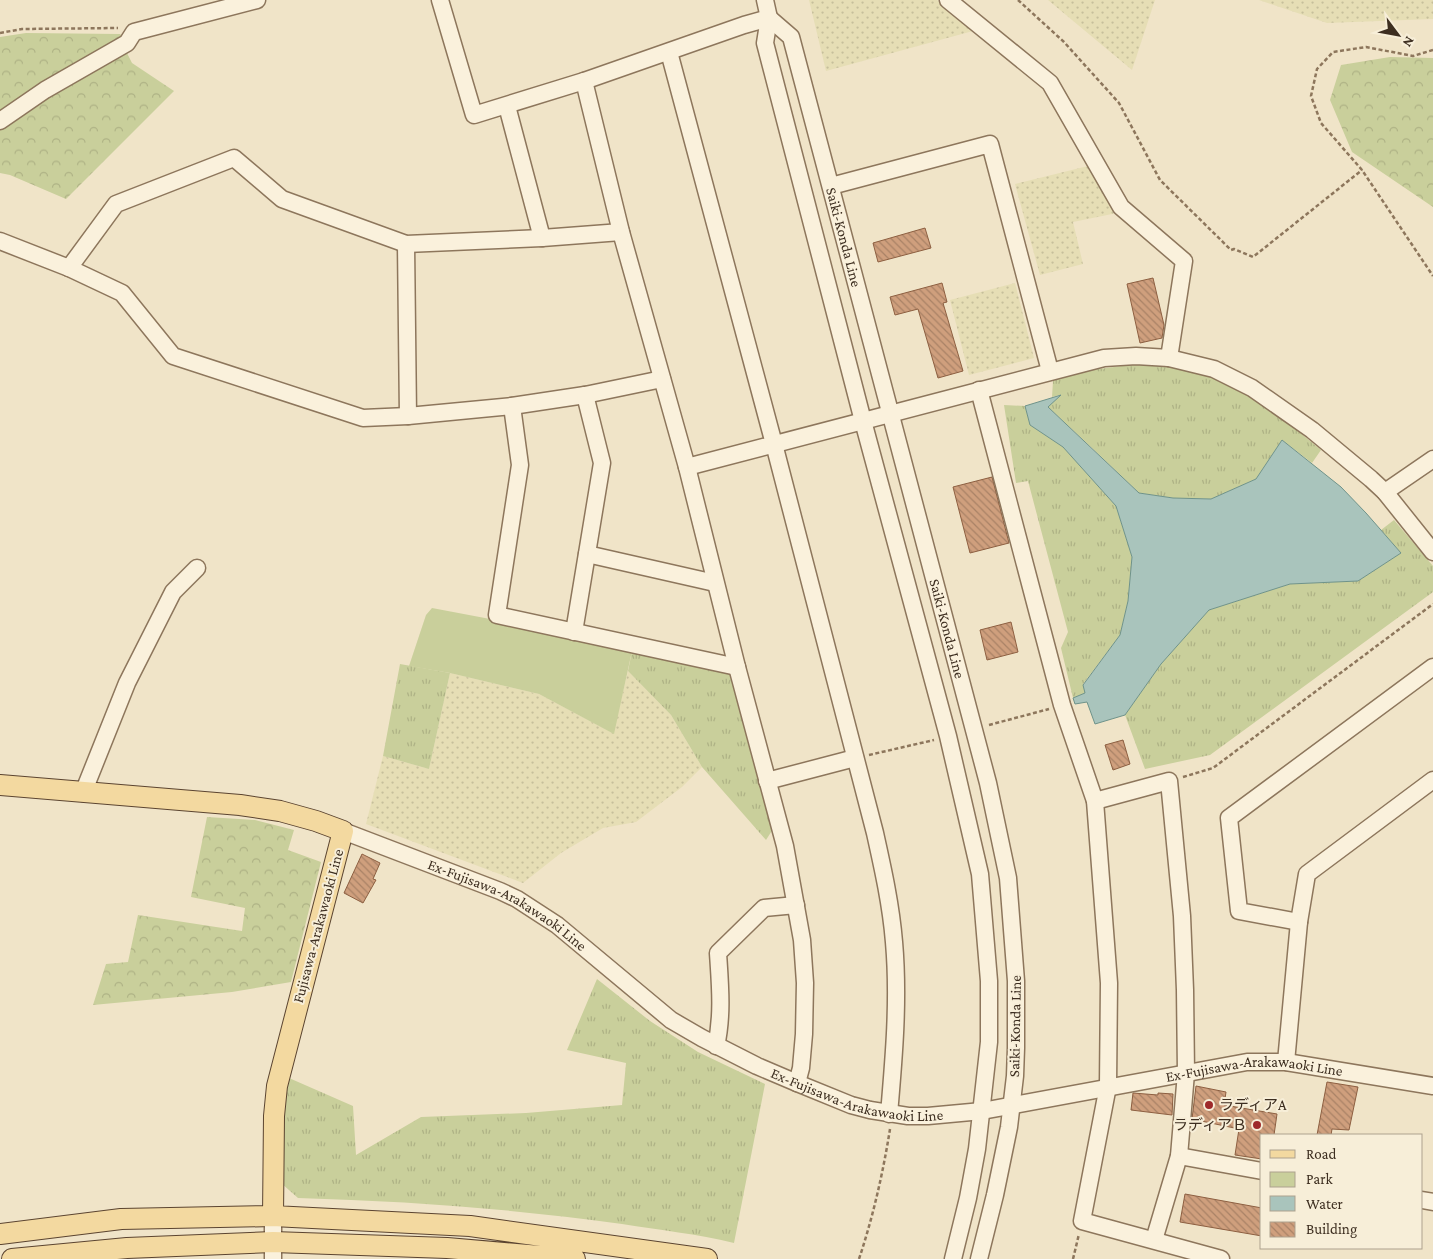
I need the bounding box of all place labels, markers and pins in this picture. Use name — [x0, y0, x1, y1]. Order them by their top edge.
place label: ラディアA — [1219, 1097, 1287, 1113]
marker: ラディアA — [1203, 1099, 1215, 1111]
place label: ラディアＢ — [1173, 1117, 1247, 1133]
marker: ラディアＢ — [1251, 1119, 1263, 1131]

